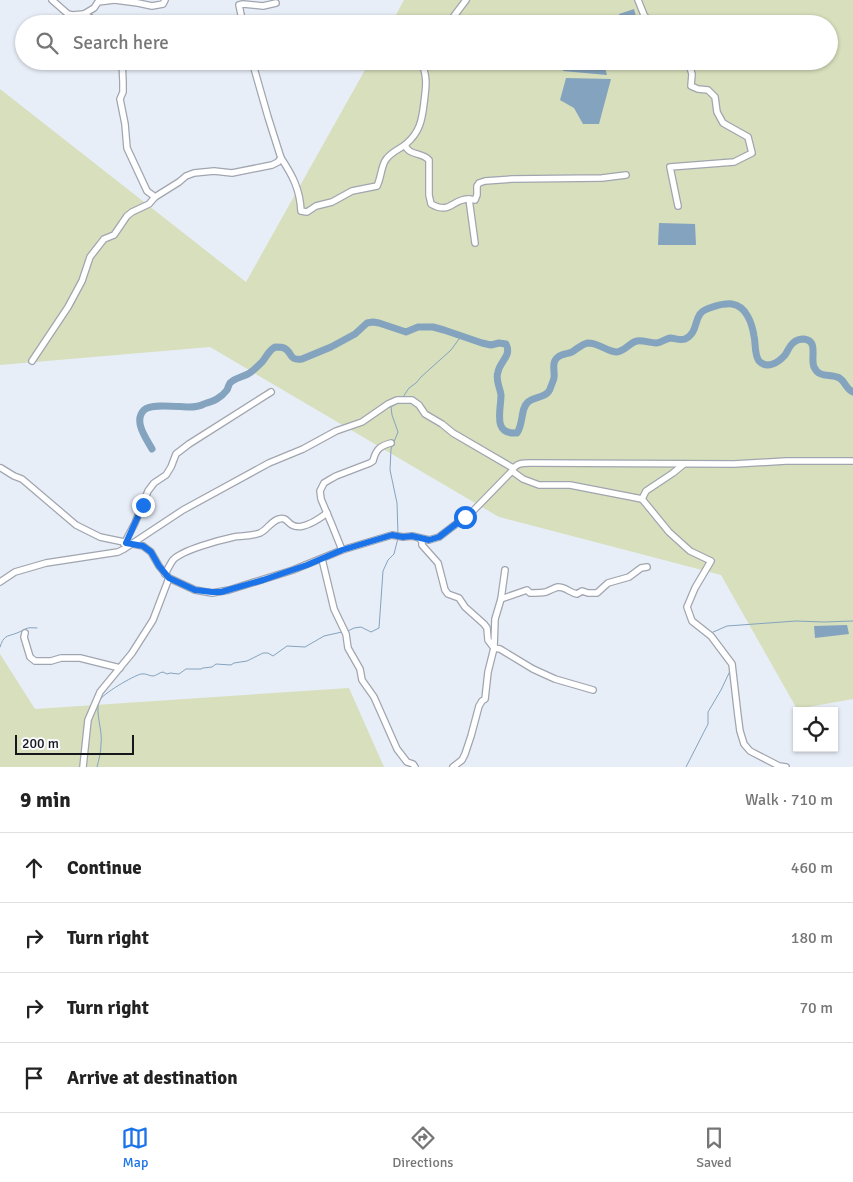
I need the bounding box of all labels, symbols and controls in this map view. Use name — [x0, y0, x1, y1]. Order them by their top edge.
search box — [15, 15, 838, 70]
icon: search — [33, 29, 61, 57]
text: Search here — [73, 31, 169, 55]
route end — [132, 494, 155, 517]
route start — [454, 506, 477, 529]
map controls — [793, 707, 838, 752]
button: locate — [793, 707, 838, 752]
scale bar — [15, 732, 134, 755]
text: 200 m — [22, 735, 59, 752]
text: 9 min — [20, 787, 71, 813]
text: Walk · 710 m — [745, 790, 833, 810]
icon: ahead — [20, 854, 48, 882]
text: Continue — [67, 856, 142, 880]
text: 460 m — [791, 858, 833, 878]
icon: right — [20, 924, 48, 952]
text: Turn right — [67, 926, 149, 950]
text: 180 m — [791, 928, 833, 948]
icon: right — [20, 994, 48, 1022]
text: Turn right — [67, 996, 149, 1020]
text: 70 m — [799, 998, 833, 1018]
icon: arrive — [20, 1064, 48, 1092]
text: Arrive at destination — [67, 1066, 238, 1090]
tab: Map — [121, 1124, 149, 1171]
tab: Directions — [392, 1124, 453, 1171]
tab: Saved — [696, 1124, 732, 1171]

